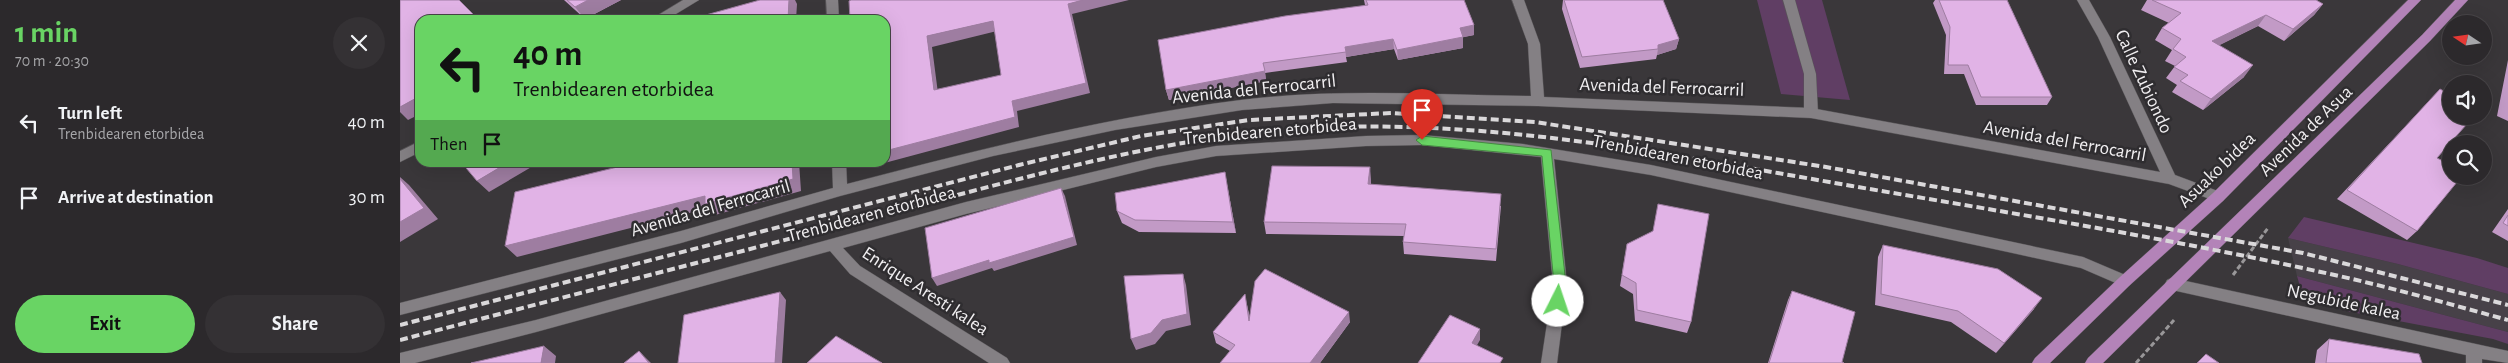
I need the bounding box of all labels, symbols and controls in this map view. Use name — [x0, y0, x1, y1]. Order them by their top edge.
north arrow — [2442, 15, 2492, 65]
map controls — [2442, 15, 2492, 185]
button: close — [333, 17, 385, 69]
text: 1 min — [15, 18, 78, 48]
street label: Calle Zubiondo — [2111, 27, 2176, 136]
icon: left — [430, 35, 495, 100]
text: 40 m — [513, 37, 582, 72]
text: 70 m · 20:30 — [15, 53, 89, 69]
street label: Avenida del Ferrocarril — [1171, 71, 1337, 108]
street label: Avenida del Ferrocarril — [1579, 75, 1745, 100]
button: sound — [2442, 75, 2492, 125]
text: Trenbidearen etorbidea — [513, 78, 714, 100]
street label: Avenida de Asua — [2256, 82, 2357, 180]
pin — [1401, 89, 1443, 140]
icon: arrive — [1408, 96, 1436, 124]
text: Turn left — [58, 104, 122, 123]
icon: left — [15, 109, 43, 137]
text: 40 m — [347, 113, 385, 132]
street label: Trenbidearen etorbidea — [1183, 114, 1358, 149]
street label: Avenida del Ferrocarril — [1982, 118, 2148, 165]
text: Trenbidearen etorbidea — [58, 126, 204, 142]
street label: Asuako bidea — [2175, 129, 2259, 211]
icon: arrive — [478, 130, 506, 158]
street label: Trenbidearen etorbidea — [1591, 132, 1765, 183]
text: Then — [430, 135, 468, 154]
button: search — [2442, 135, 2492, 185]
street label: Avenida del Ferrocarril — [629, 177, 792, 240]
street label: Trenbidearen etorbidea — [785, 183, 958, 246]
icon: arrive — [15, 184, 43, 212]
text: Arrive at destination — [58, 188, 214, 207]
text: 30 m — [349, 188, 385, 207]
street label: Enrique Aresti kalea — [859, 243, 992, 339]
position arrow — [1531, 274, 1583, 326]
street label: Negubide kalea — [2285, 281, 2402, 324]
button: Exit — [15, 295, 195, 353]
button: Share — [205, 295, 385, 353]

